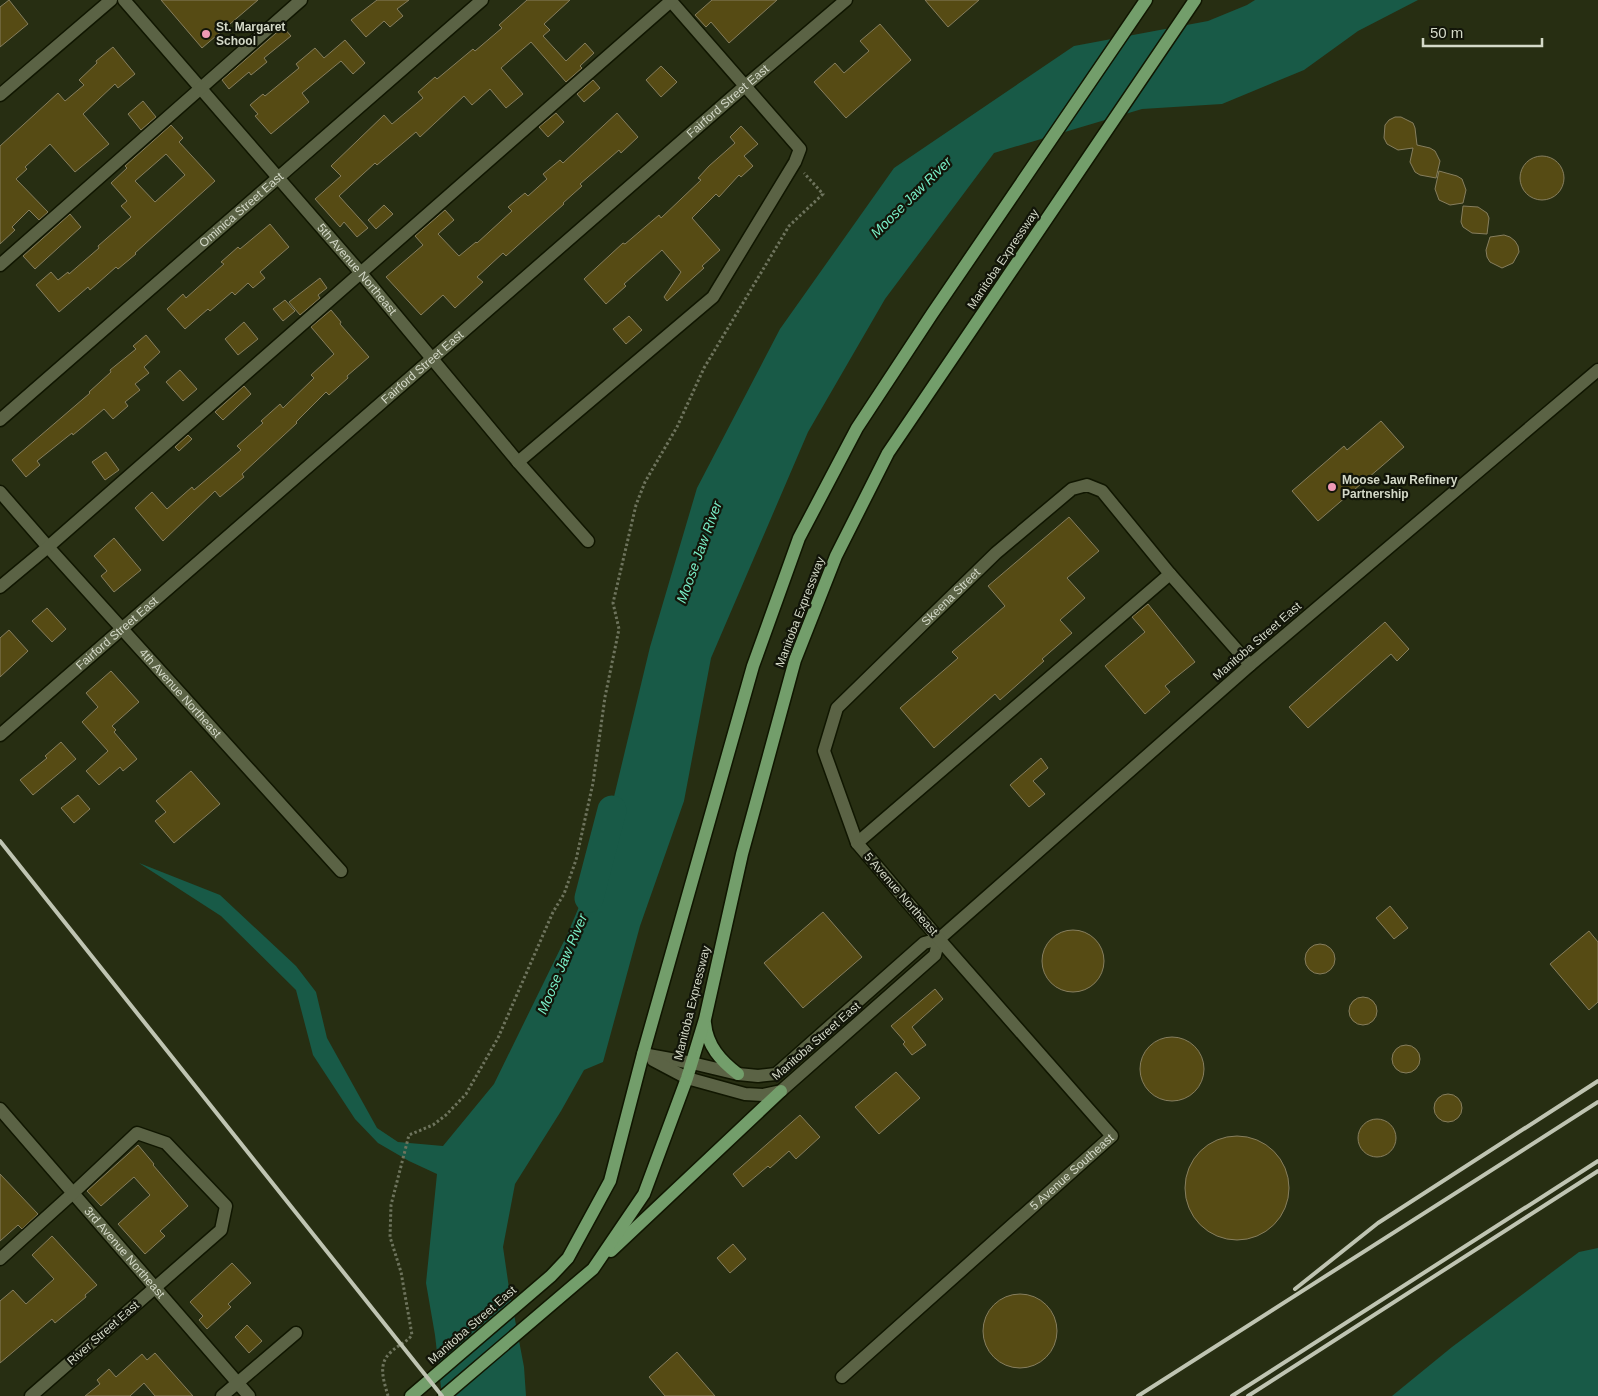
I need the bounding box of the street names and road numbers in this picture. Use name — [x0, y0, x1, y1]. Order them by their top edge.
street label: Fairford Street East — [684, 61, 772, 141]
street label: Ominica Street East — [196, 169, 287, 250]
street label: Manitoba Expressway — [964, 206, 1042, 312]
street label: 5th Avenue Northeast — [314, 221, 400, 318]
street label: Fairford Street East — [378, 327, 467, 407]
street label: Manitoba Expressway — [772, 555, 828, 669]
street label: Skeena Street — [919, 565, 983, 629]
street label: Fairford Street East — [73, 593, 161, 673]
street label: Manitoba Street East — [1210, 599, 1304, 683]
street label: 4th Avenue Northeast — [136, 646, 224, 741]
street label: 5 Avenue Northeast — [861, 850, 941, 939]
street label: Manitoba Expressway — [671, 944, 713, 1062]
street label: Manitoba Street East — [769, 999, 863, 1083]
street label: 5 Avenue Southeast — [1027, 1130, 1117, 1213]
street label: 3rd Avenue Northeast — [81, 1204, 168, 1301]
street label: Manitoba Street East — [425, 1283, 519, 1367]
street label: River Street East — [64, 1298, 142, 1368]

